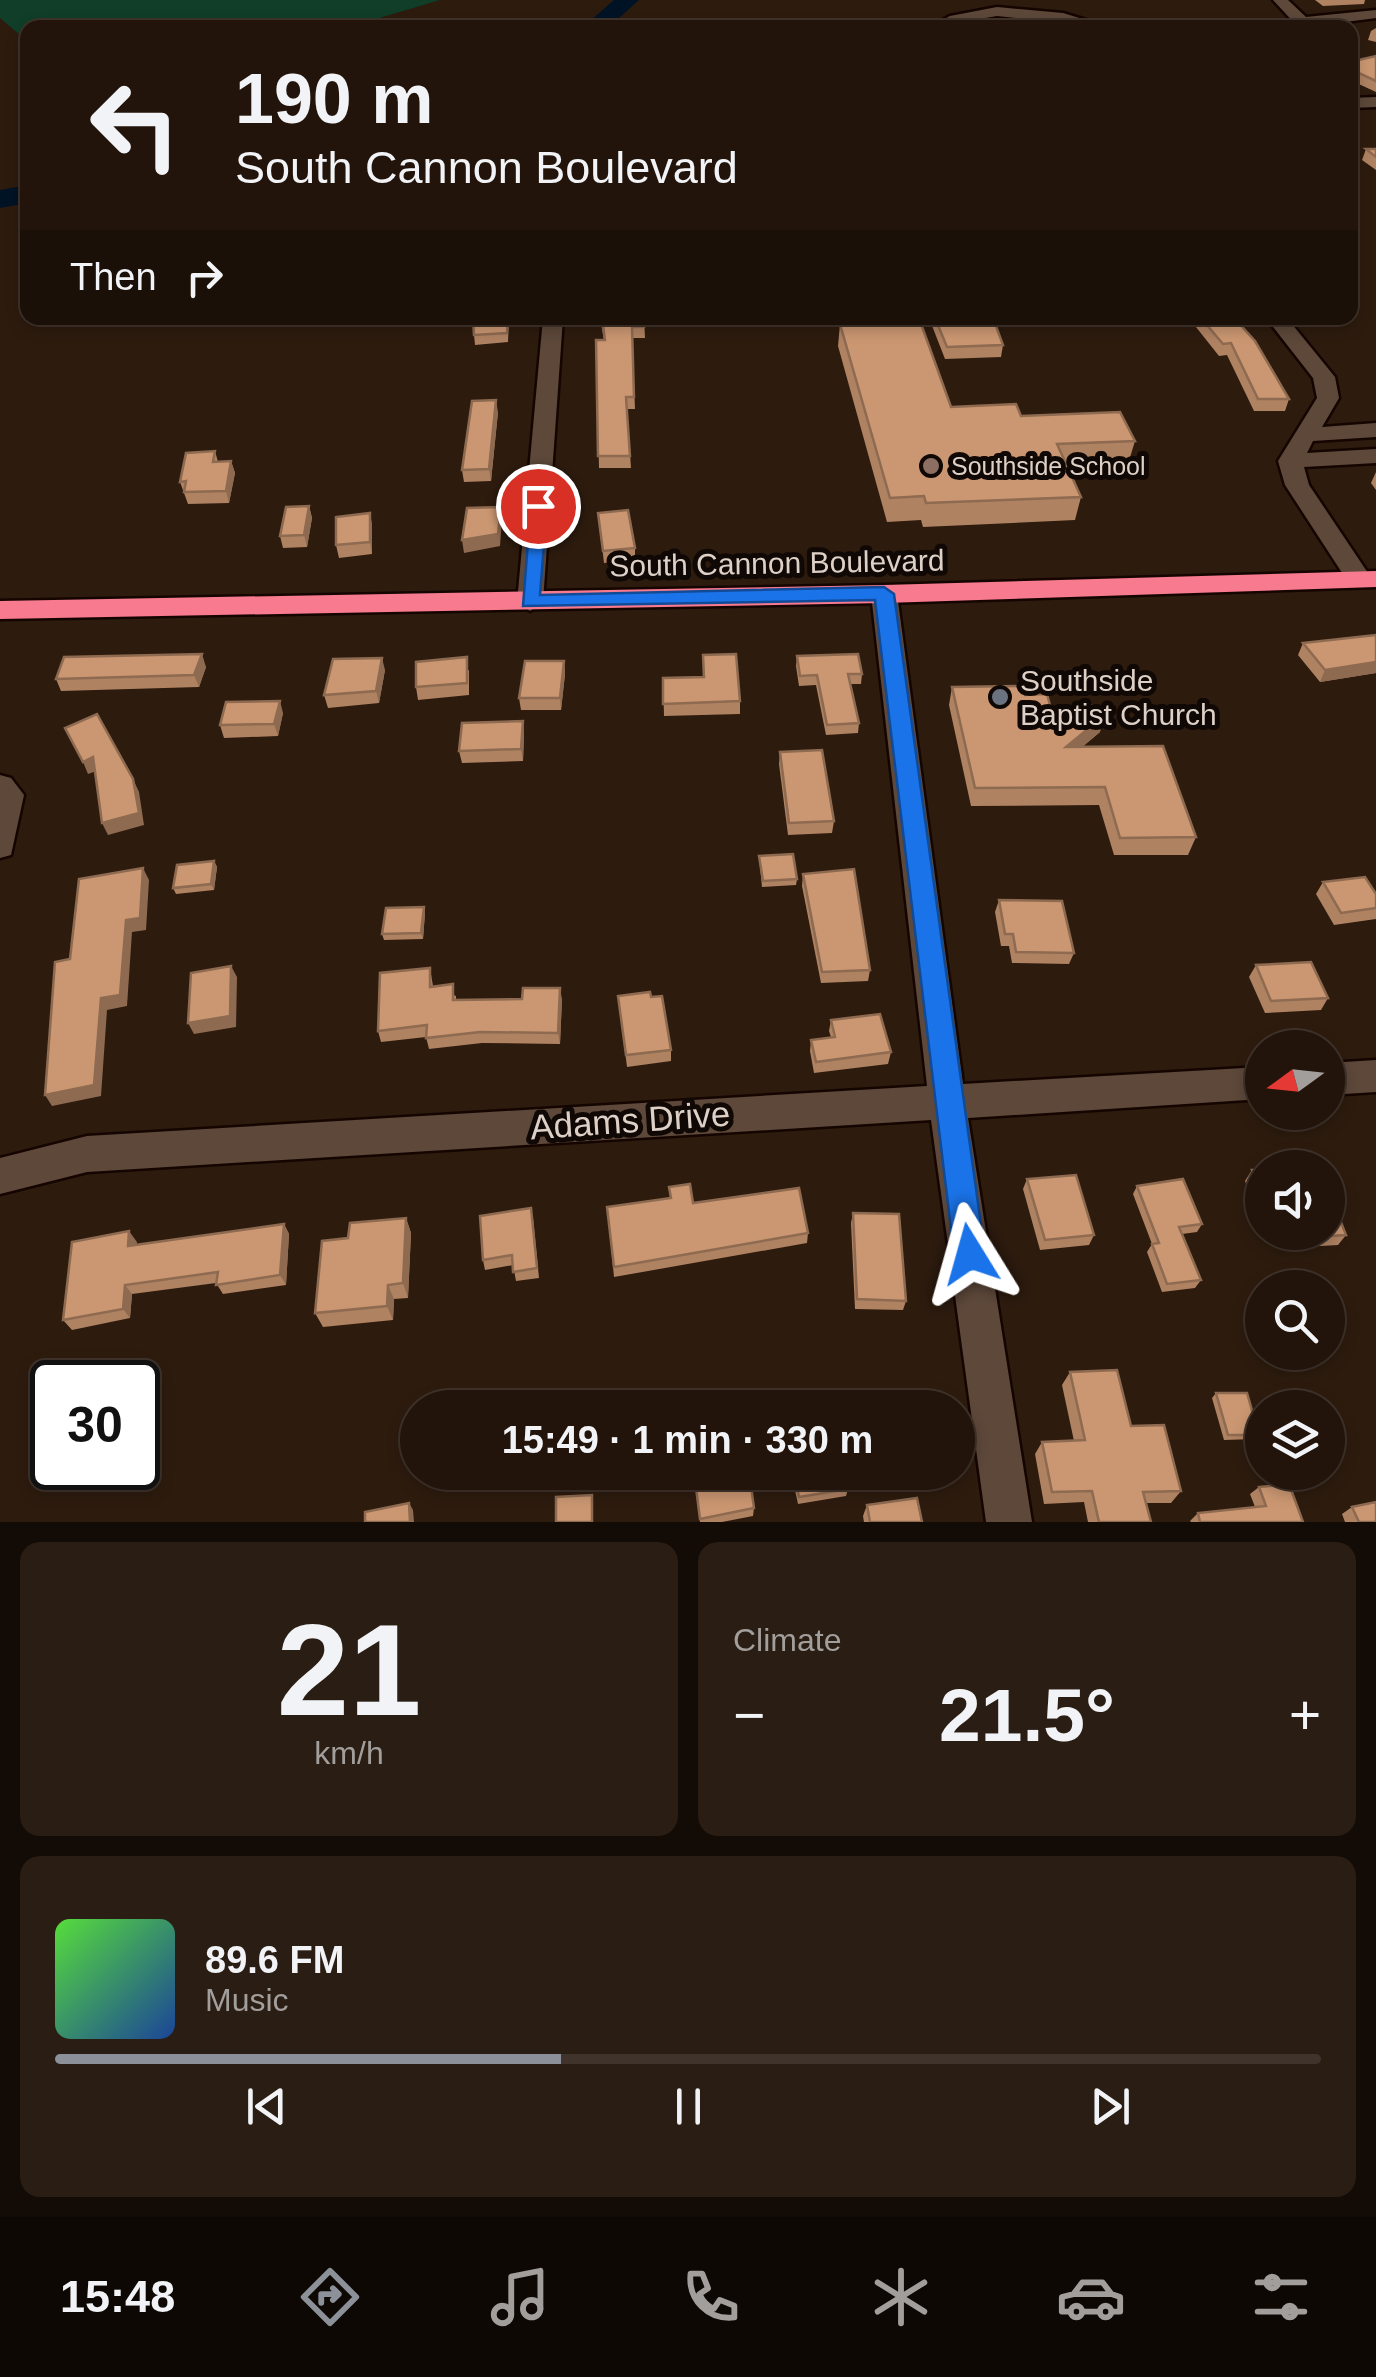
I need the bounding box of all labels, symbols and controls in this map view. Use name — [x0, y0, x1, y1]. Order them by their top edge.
icon: left — [70, 60, 200, 190]
text: 190 m — [235, 60, 433, 138]
text: South Cannon Boulevard — [235, 142, 738, 193]
icon: right — [177, 250, 232, 305]
text: Then — [70, 256, 157, 298]
place label: Southside School — [951, 452, 1146, 480]
marker: Southside School — [920, 455, 942, 477]
pin — [496, 464, 581, 549]
icon: arrive — [511, 479, 566, 534]
street label: South Cannon Boulevard — [609, 544, 945, 582]
place label: Southside Baptist Church — [1020, 664, 1217, 731]
marker: Southside Baptist Church — [989, 686, 1011, 708]
north arrow — [1245, 1030, 1345, 1130]
map controls — [1245, 1030, 1345, 1490]
street label: Adams Drive — [529, 1094, 731, 1146]
button: sound — [1245, 1150, 1345, 1250]
position arrow — [918, 1202, 1022, 1306]
button: search — [1245, 1270, 1345, 1370]
speed limit sign: 30 — [30, 1360, 160, 1490]
button: layers — [1245, 1390, 1345, 1490]
text: 15:49 · 1 min · 330 m — [502, 1419, 873, 1461]
text: 21 — [277, 1597, 421, 1743]
text: Climate — [733, 1622, 841, 1658]
text: 21.5° — [939, 1673, 1115, 1757]
text: − — [733, 1684, 765, 1746]
text: + — [1289, 1684, 1321, 1746]
text: km/h — [314, 1735, 384, 1771]
text: 89.6 FM — [205, 1939, 344, 1981]
text: Music — [205, 1982, 289, 2018]
icon: previous — [239, 2079, 294, 2134]
icon: pause — [661, 2079, 716, 2134]
icon: next — [1083, 2079, 1138, 2134]
icon: directions — [295, 2262, 365, 2332]
icon: music — [485, 2262, 555, 2332]
icon: phone — [676, 2262, 746, 2332]
icon: climate — [866, 2262, 936, 2332]
icon: car — [1056, 2262, 1126, 2332]
icon: filters — [1246, 2262, 1316, 2332]
text: 15:48 — [60, 2271, 175, 2322]

